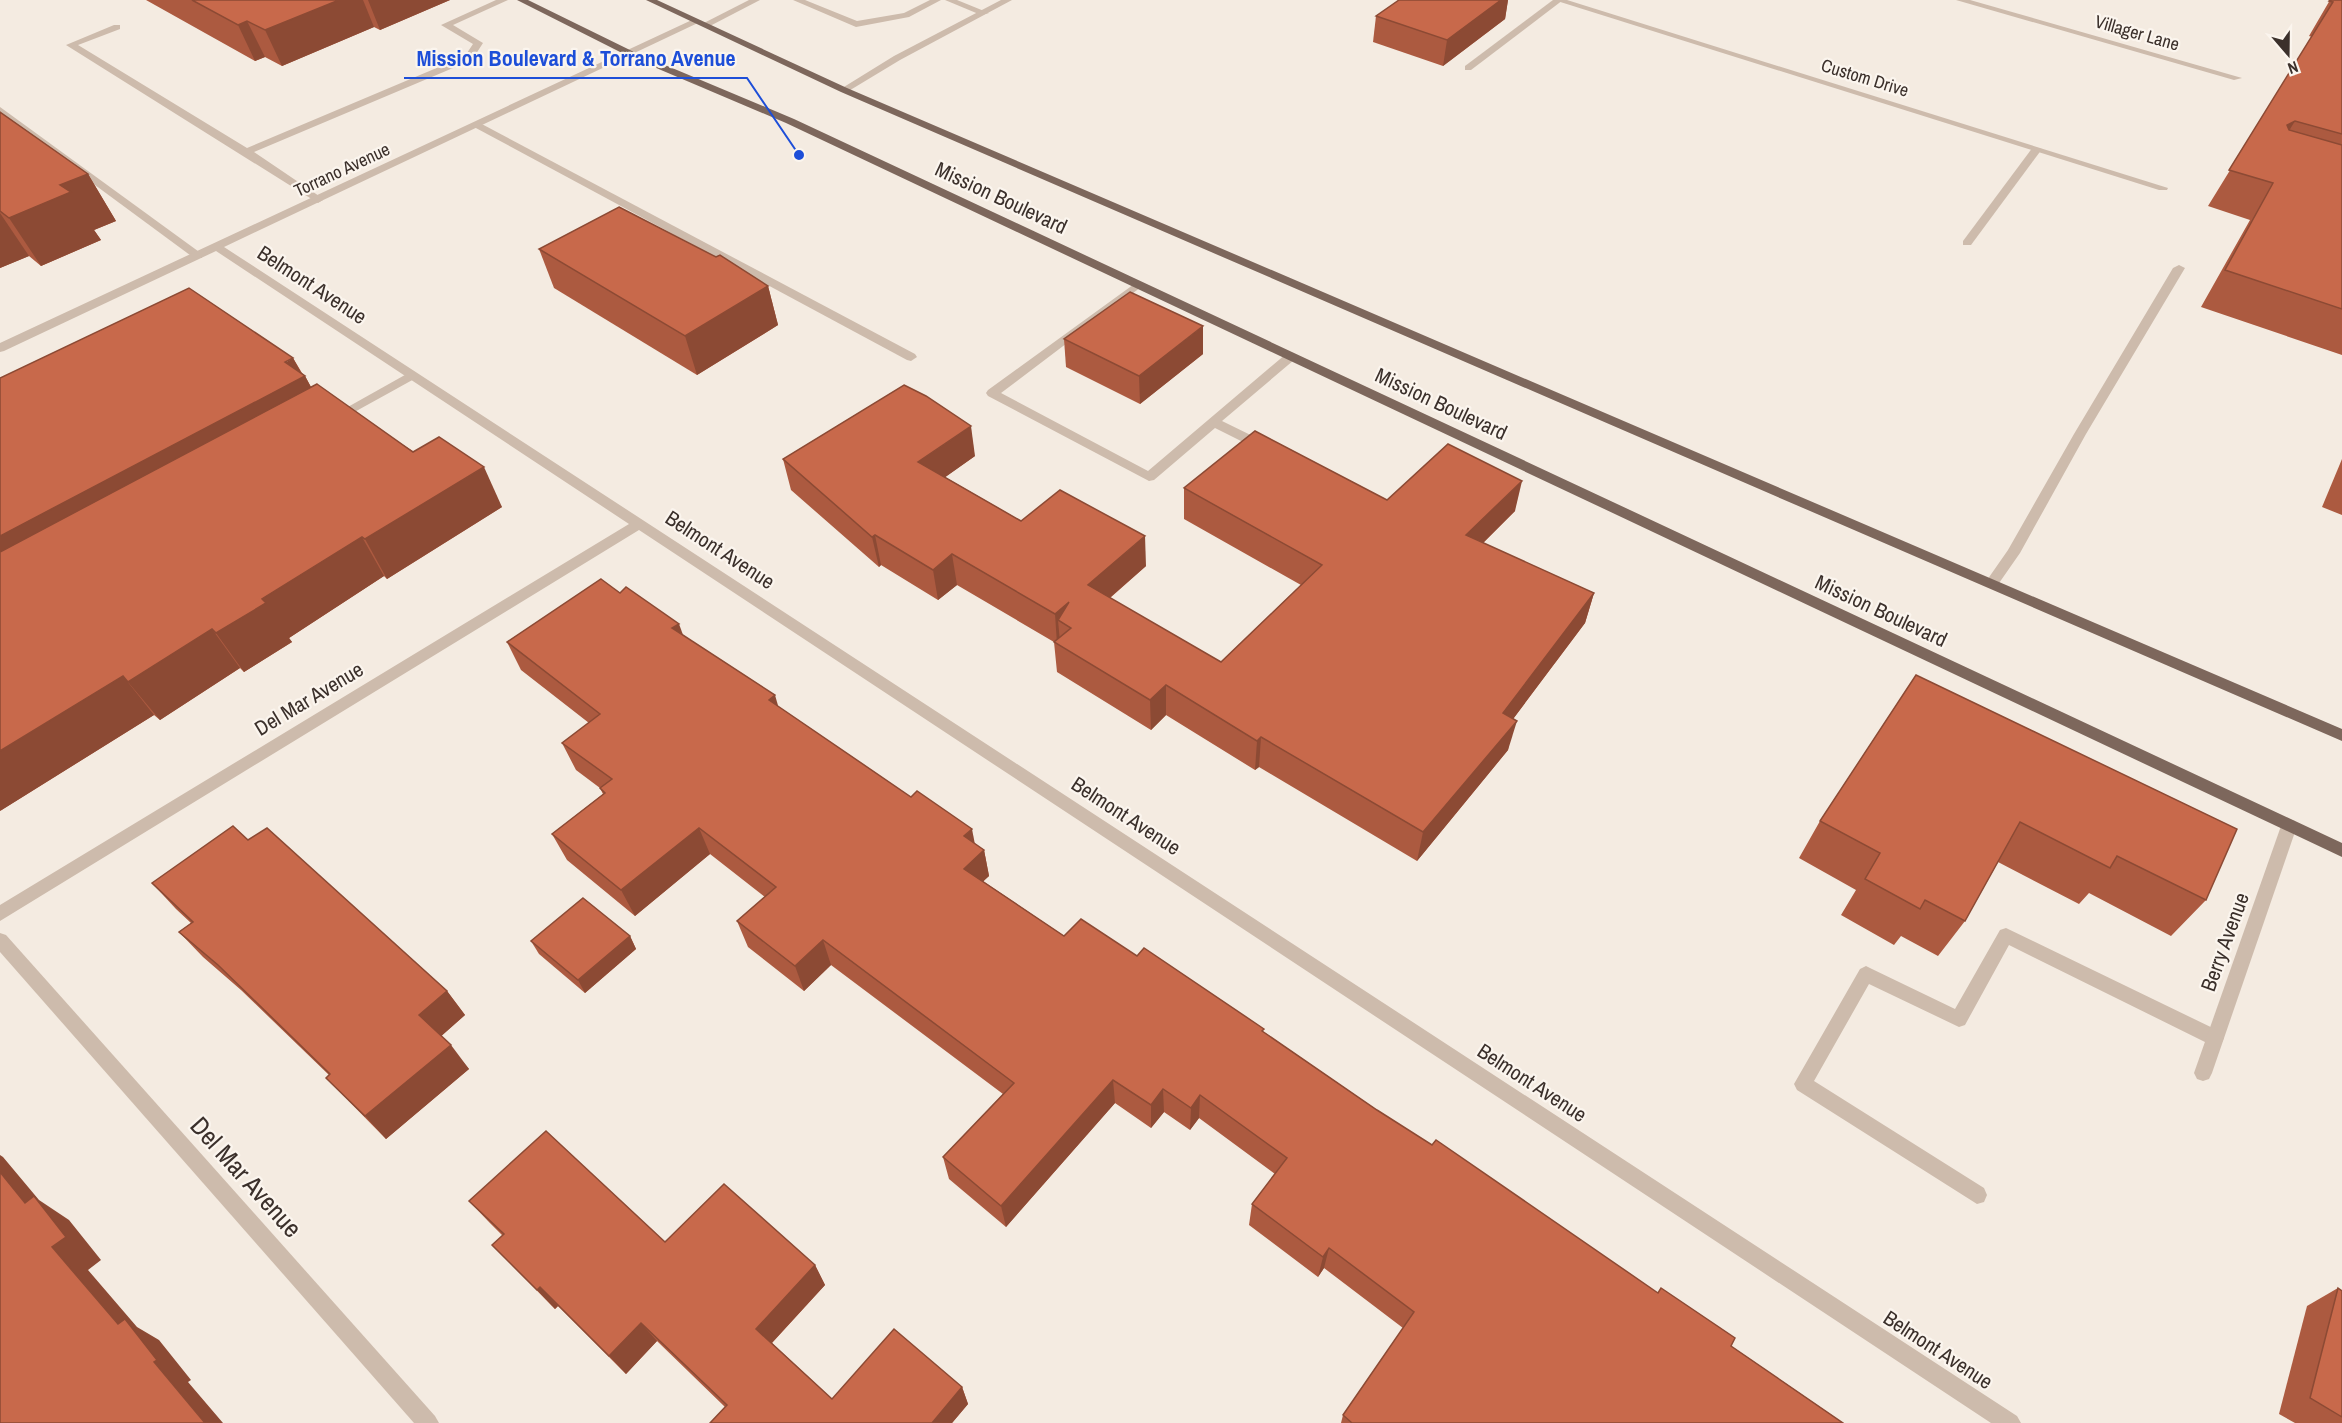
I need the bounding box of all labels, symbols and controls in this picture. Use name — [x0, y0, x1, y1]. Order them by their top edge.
street label: Villager Lane — [2092, 9, 2182, 56]
north arrow — [2258, 24, 2318, 84]
callout: Mission Boulevard & Torrano Avenue — [404, 38, 747, 78]
text: Mission Boulevard & Torrano Avenue — [416, 43, 736, 73]
street label: Custom Drive — [1818, 52, 1912, 103]
text: N — [2285, 56, 2301, 80]
street label: Torrano Avenue — [290, 136, 394, 203]
street label: Mission Boulevard — [930, 154, 1072, 241]
street label: Belmont Avenue — [252, 238, 373, 331]
street label: Mission Boulevard — [1370, 360, 1512, 447]
street label: Belmont Avenue — [660, 503, 781, 596]
street label: Mission Boulevard — [1810, 567, 1952, 654]
street label: Del Mar Avenue — [249, 655, 369, 742]
street label: Belmont Avenue — [1066, 769, 1187, 862]
street label: Berry Avenue — [2193, 888, 2256, 995]
street label: Belmont Avenue — [1472, 1036, 1593, 1129]
street label: Del Mar Avenue — [183, 1109, 310, 1245]
street label: Belmont Avenue — [1878, 1303, 1999, 1396]

